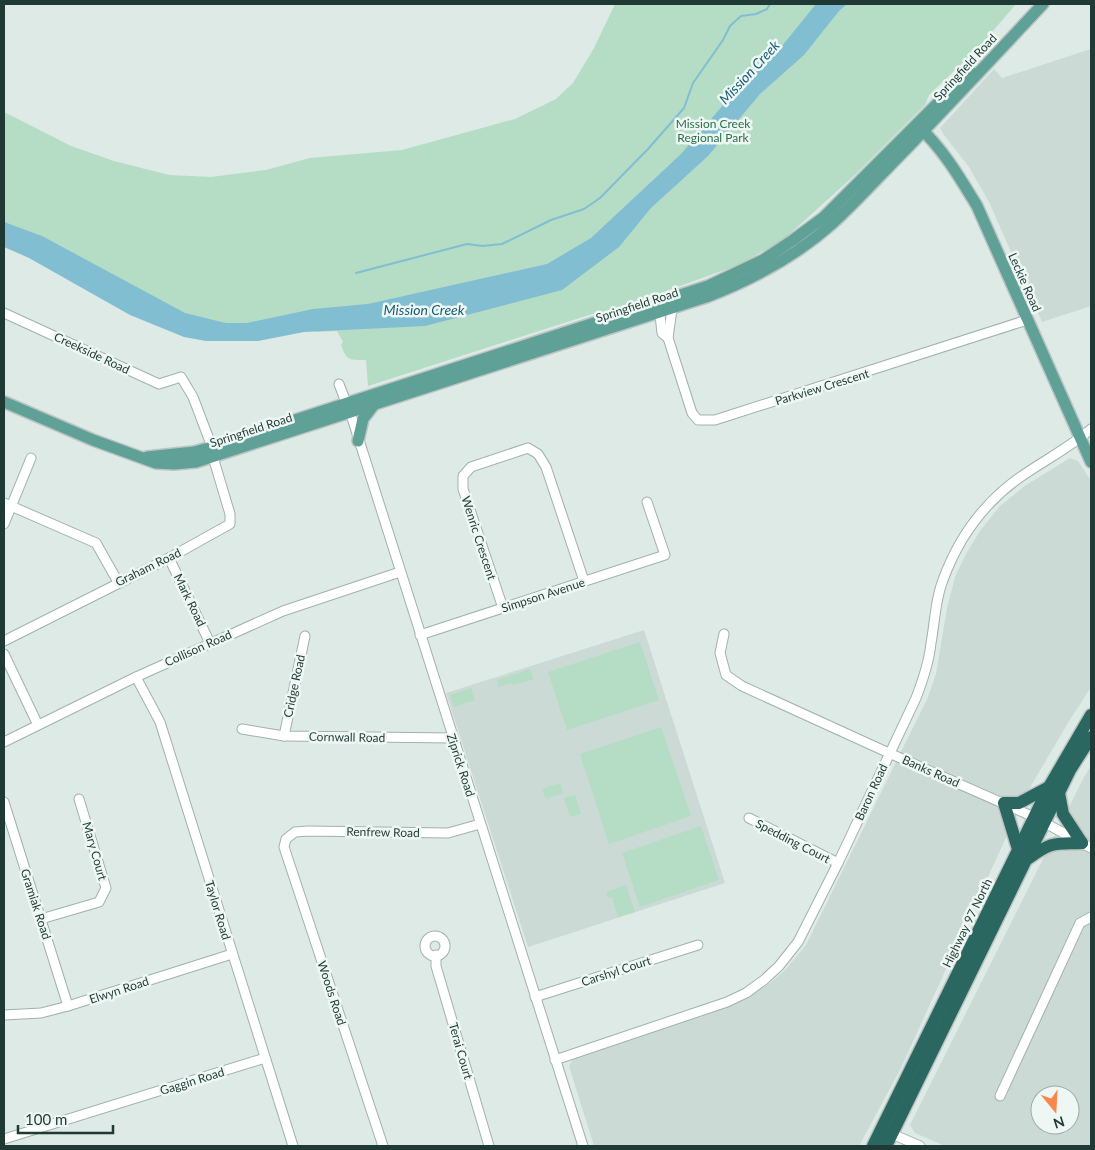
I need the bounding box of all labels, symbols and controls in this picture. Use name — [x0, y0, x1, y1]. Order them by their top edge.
street label: Springfield Road — [930, 31, 1000, 103]
water label: Mission Creek — [715, 36, 783, 107]
park label: Mission Creek Regional Park — [676, 116, 751, 145]
street label: Leckie Road — [1005, 250, 1045, 314]
street label: Springfield Road — [594, 285, 680, 325]
water label: Mission Creek — [384, 301, 465, 318]
street label: Creekside Road — [52, 329, 132, 377]
street label: Parkview Crescent — [773, 365, 871, 408]
street label: Springfield Road — [208, 410, 294, 450]
street label: Wenric Crescent — [458, 494, 500, 583]
street label: Graham Road — [113, 545, 183, 589]
street label: Mark Road — [171, 571, 209, 629]
street label: Simpson Avenue — [499, 574, 587, 616]
street label: Collison Road — [162, 627, 234, 669]
street label: Cridge Road — [280, 653, 308, 719]
street label: Cornwall Road — [309, 729, 385, 745]
street label: Ziprick Road — [444, 731, 478, 799]
street label: Banks Road — [900, 752, 962, 790]
street label: Baron Road — [851, 761, 891, 823]
street label: Spedding Court — [753, 816, 833, 867]
street label: Mary Court — [79, 820, 111, 883]
street label: Renfrew Road — [346, 824, 420, 840]
street label: Gramiak Road — [18, 867, 54, 941]
street label: Highway 97 North — [939, 876, 995, 970]
street label: Taylor Road — [202, 879, 234, 941]
street label: Carshyl Court — [579, 952, 653, 989]
street label: Woods Road — [315, 959, 349, 1027]
street label: Elwyn Road — [87, 973, 151, 1007]
street label: Terai Court — [446, 1021, 476, 1082]
street label: Gaggin Road — [158, 1064, 226, 1098]
north arrow — [1030, 1085, 1080, 1135]
scale bar — [18, 1102, 112, 1134]
text: 100 m — [25, 1110, 67, 1128]
text: N — [1051, 1113, 1067, 1133]

